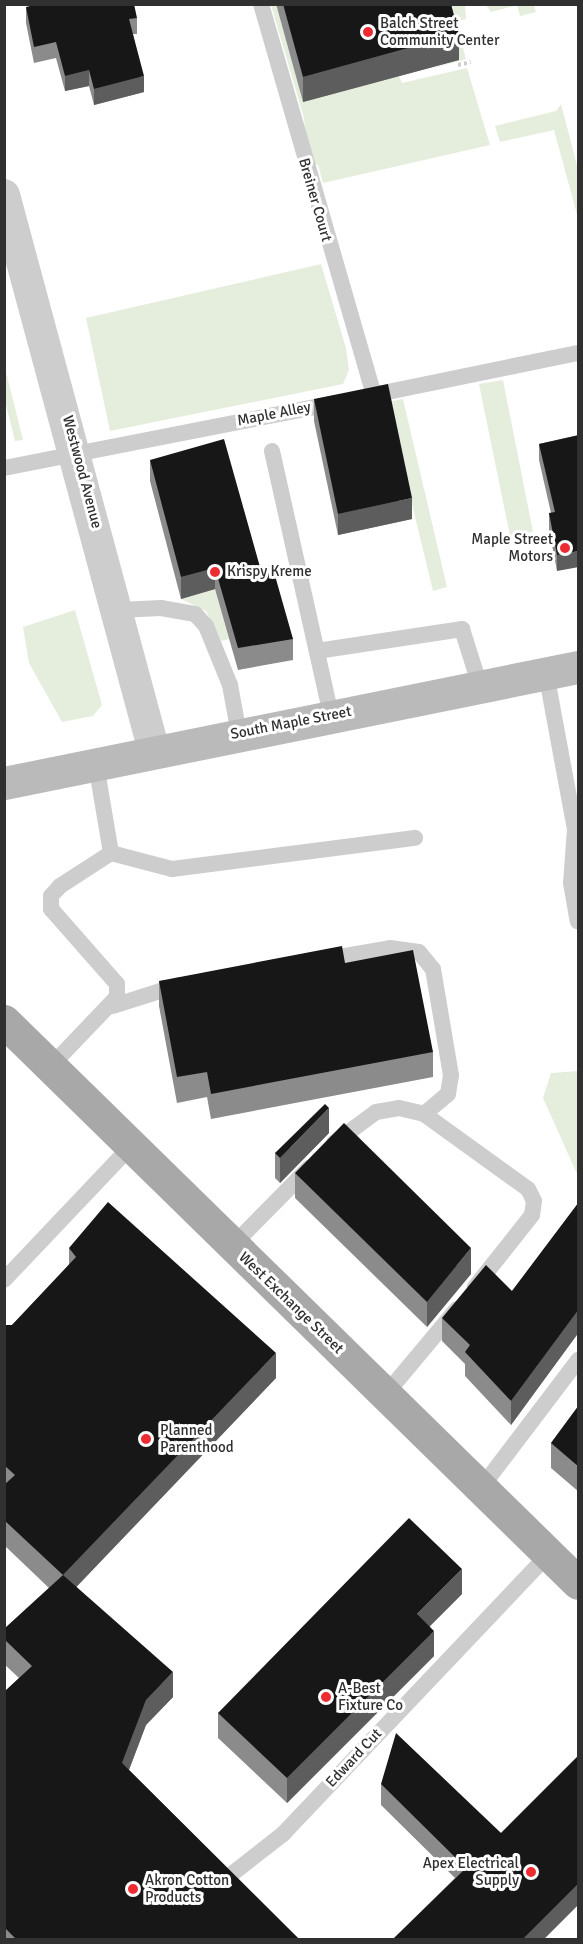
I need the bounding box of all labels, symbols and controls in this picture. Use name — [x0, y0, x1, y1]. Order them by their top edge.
place label: Balch Street Community Center — [380, 14, 499, 49]
marker: Balch Street Community Center — [361, 25, 375, 39]
street label: Breiner Court — [294, 156, 336, 244]
street label: Maple Alley — [236, 398, 312, 430]
street label: Westwood Avenue — [58, 414, 106, 530]
place label: Maple Street Motors — [471, 530, 553, 565]
marker: Maple Street Motors — [558, 541, 572, 555]
place label: Krispy Kreme — [227, 563, 312, 581]
marker: Krispy Kreme — [208, 565, 222, 579]
street label: South Maple Street — [229, 702, 353, 744]
street label: West Exchange Street — [235, 1248, 347, 1358]
place label: Planned Parenthood — [160, 1421, 234, 1456]
marker: Planned Parenthood — [137, 1430, 155, 1448]
place label: A-Best Fixture Co — [338, 1679, 403, 1714]
marker: A-Best Fixture Co — [319, 1690, 333, 1704]
street label: Edward Cut — [322, 1725, 386, 1791]
place label: Apex Electrical Supply — [423, 1854, 519, 1889]
marker: Apex Electrical Supply — [524, 1865, 538, 1879]
place label: Akron Cotton Products — [145, 1871, 229, 1906]
marker: Akron Cotton Products — [126, 1882, 140, 1896]

